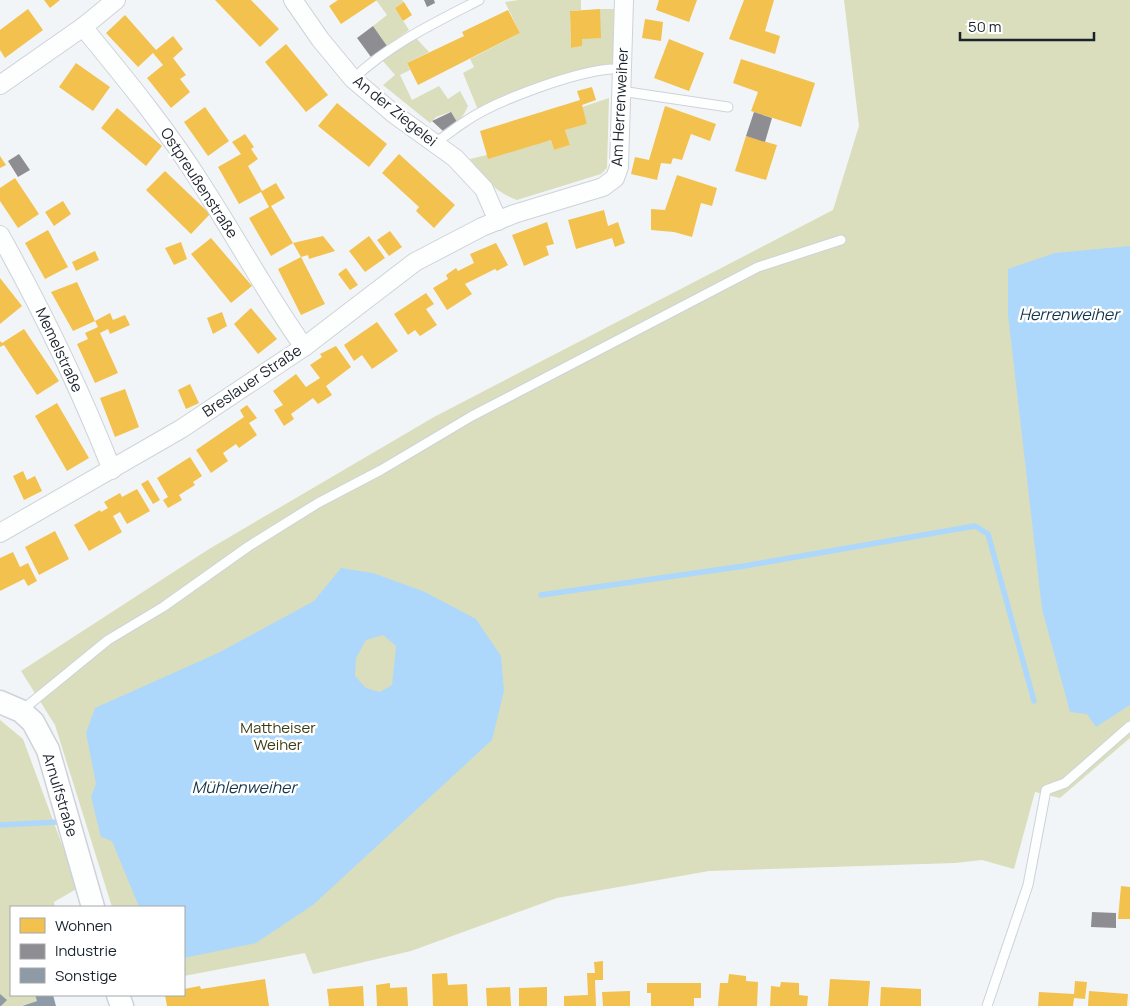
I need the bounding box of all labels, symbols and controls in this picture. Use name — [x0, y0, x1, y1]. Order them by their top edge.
scale bar — [960, 10, 1094, 42]
text: 50 m — [968, 16, 1002, 37]
street label: Am Herrenweiher — [606, 46, 633, 167]
street label: An der Ziegelei — [349, 70, 442, 151]
street label: Ostpreußenstraße — [156, 123, 243, 242]
water label: Herrenweiher — [1019, 303, 1121, 325]
street label: Memelstraße — [31, 304, 88, 396]
street label: Breslauer Straße — [198, 339, 306, 422]
park label: Mattheiser Weiher — [240, 717, 316, 755]
street label: Arnulfstraße — [38, 750, 83, 840]
water label: Mühlenweiher — [192, 776, 298, 798]
legend — [10, 906, 185, 996]
text: Wohnen — [55, 915, 112, 936]
text: Industrie — [55, 940, 117, 961]
text: Sonstige — [55, 965, 117, 986]

